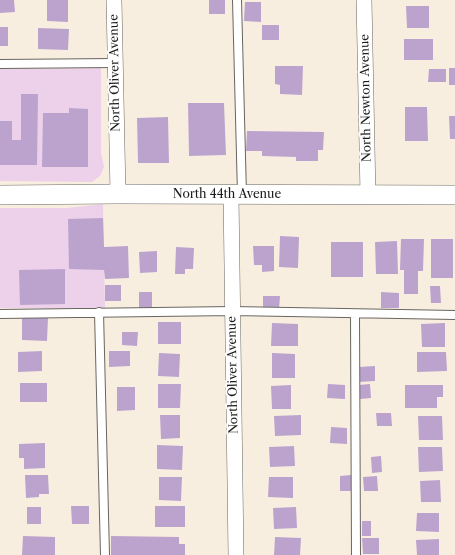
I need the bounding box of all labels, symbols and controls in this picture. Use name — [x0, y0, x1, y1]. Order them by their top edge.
street label: North Oliver Avenue — [107, 14, 123, 132]
street label: North Newton Avenue — [358, 34, 374, 162]
street label: North 44th Avenue — [173, 188, 281, 202]
street label: North Oliver Avenue — [225, 316, 241, 434]

